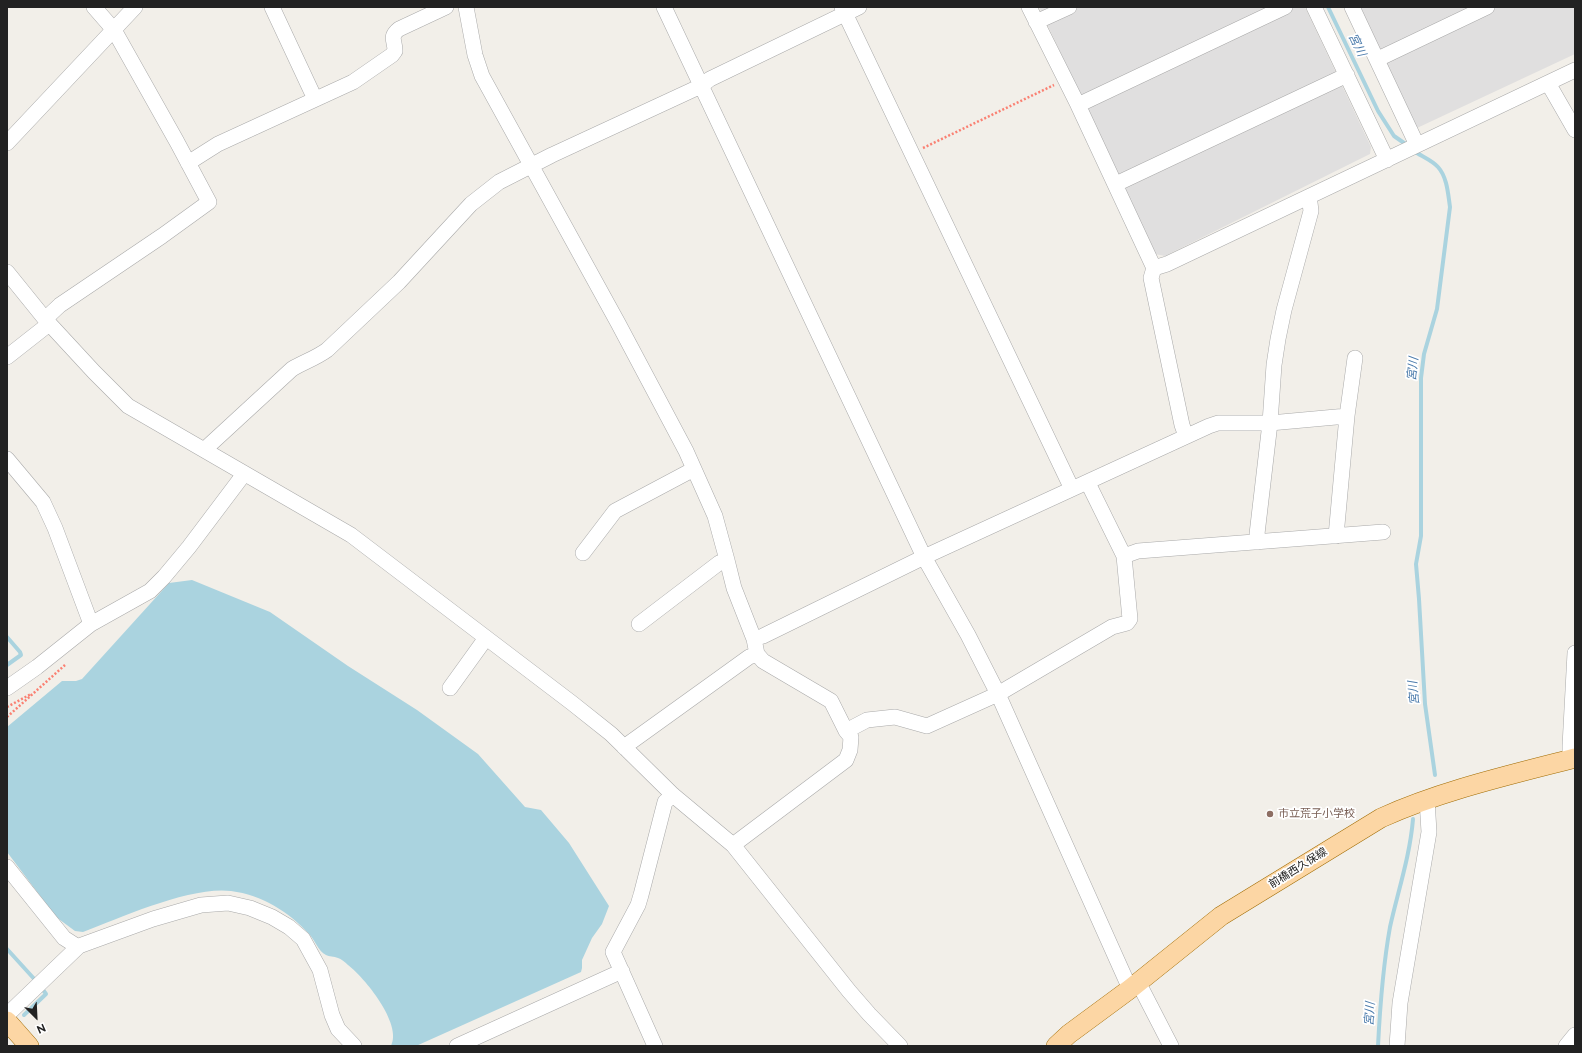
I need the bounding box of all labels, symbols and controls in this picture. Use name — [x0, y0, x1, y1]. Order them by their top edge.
water label: 宮川 — [1345, 31, 1369, 59]
water label: 宮川 — [1405, 356, 1421, 382]
water label: 宮川 — [1406, 680, 1422, 706]
place label: 市立荒子小学校 — [1278, 807, 1355, 821]
marker: 市立荒子小学校 — [1265, 809, 1275, 819]
street label: 前橋西久保線 — [1267, 845, 1329, 891]
north arrow — [16, 997, 56, 1037]
water label: 宮川 — [1362, 1002, 1378, 1026]
text: N — [35, 1021, 48, 1036]

